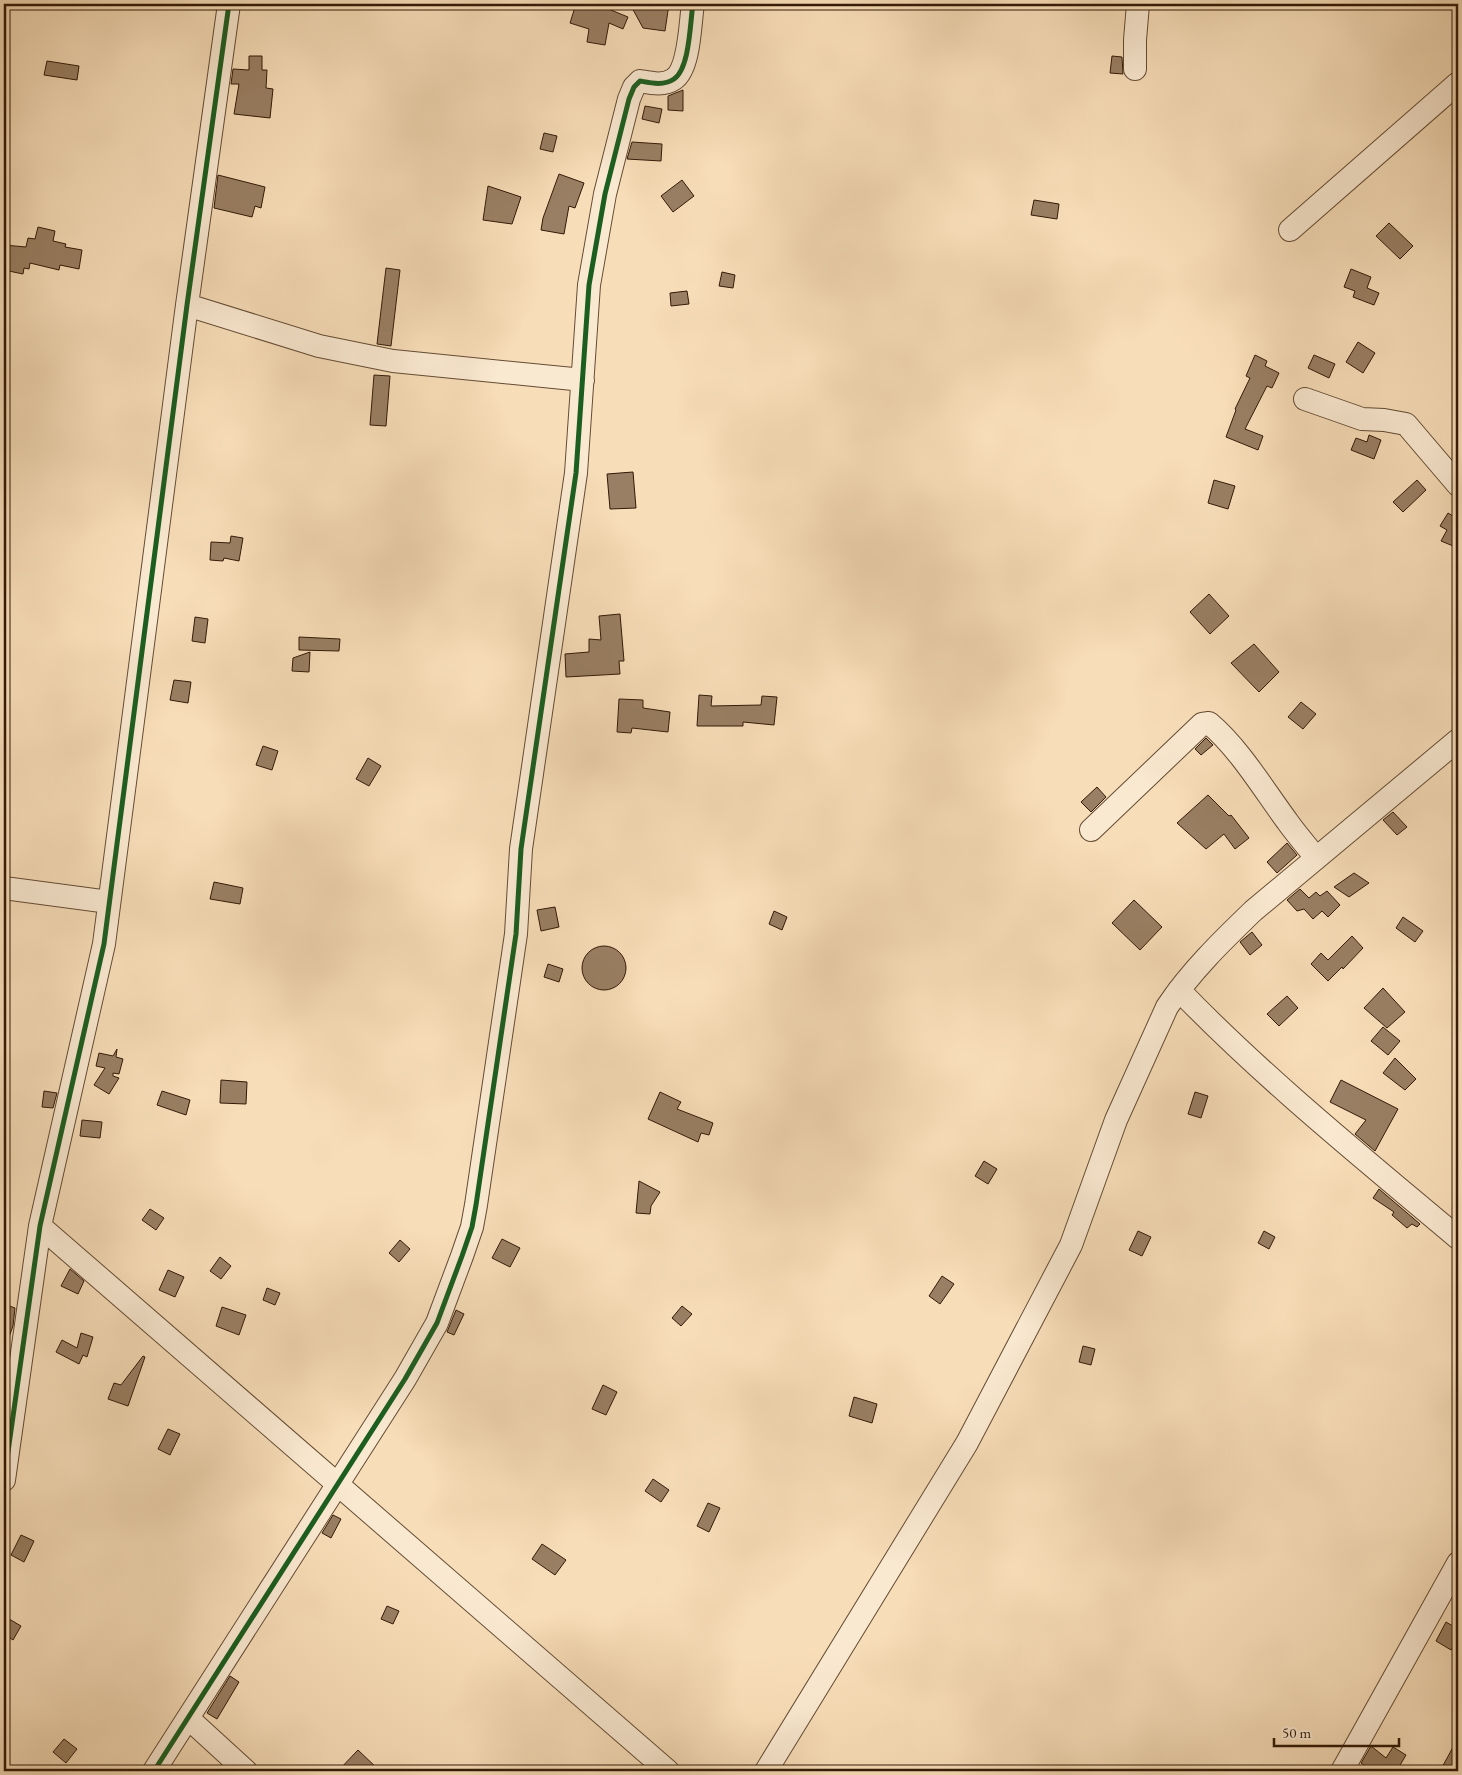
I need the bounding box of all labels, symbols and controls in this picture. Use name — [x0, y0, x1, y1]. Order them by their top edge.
scale bar — [1274, 1715, 1400, 1747]
text: 50 m — [1282, 1723, 1311, 1742]

